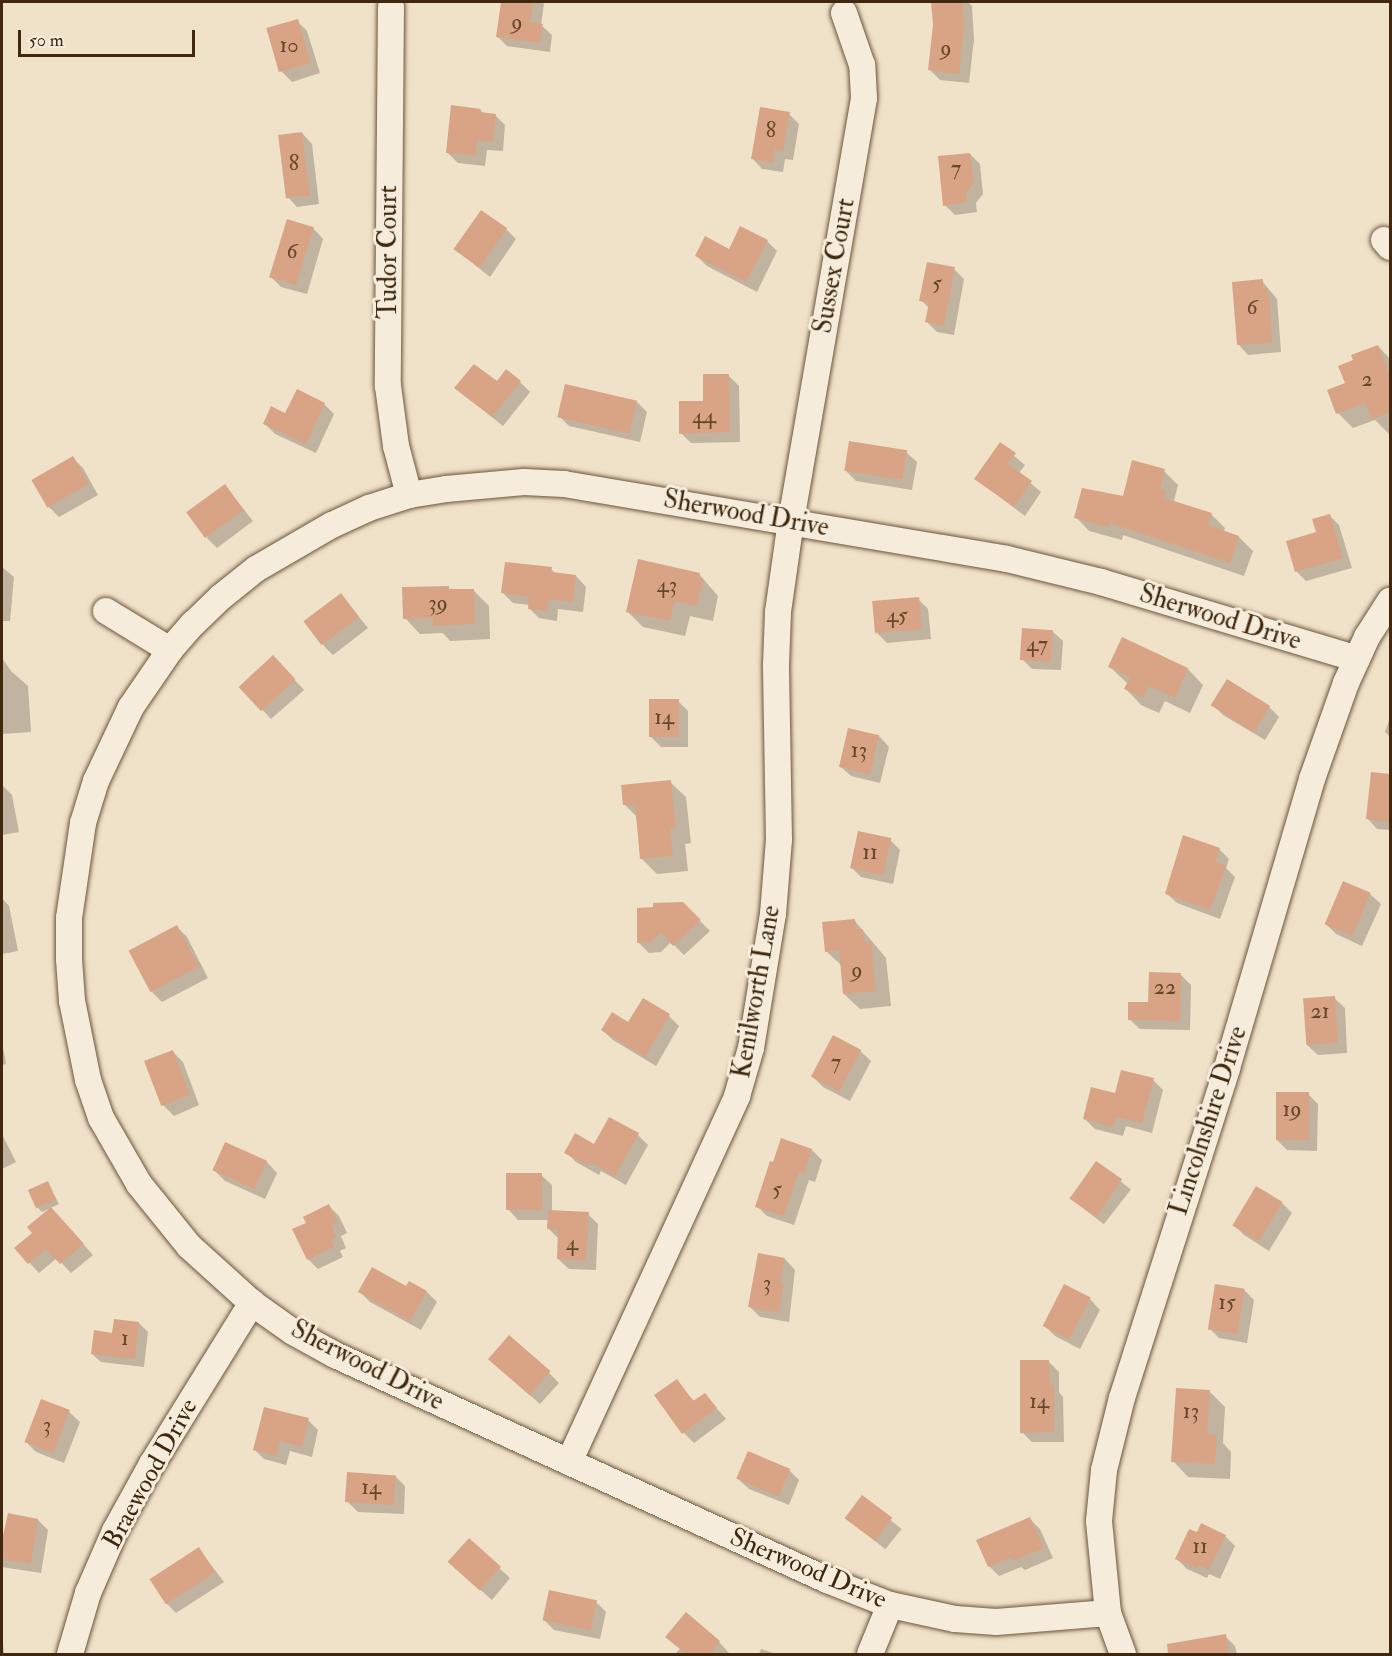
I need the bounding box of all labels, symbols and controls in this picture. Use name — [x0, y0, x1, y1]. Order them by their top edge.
house number: 9 — [511, 10, 523, 36]
scale bar — [21, 18, 198, 56]
text: 50 m — [29, 29, 64, 52]
house number: 10 — [279, 33, 299, 59]
house number: 9 — [940, 36, 952, 62]
house number: 8 — [766, 118, 776, 144]
house number: 8 — [289, 151, 299, 177]
house number: 7 — [951, 156, 961, 182]
street label: Tudor Court — [373, 185, 405, 319]
street label: Sussex Court — [808, 196, 862, 336]
house number: 6 — [286, 239, 298, 265]
house number: 5 — [932, 271, 942, 297]
house number: 6 — [1246, 295, 1258, 321]
house number: 2 — [1361, 367, 1373, 393]
house number: 44 — [692, 404, 716, 430]
street label: Sherwood Drive — [661, 484, 831, 544]
house number: 43 — [657, 573, 677, 599]
street label: Sherwood Drive — [1135, 579, 1305, 657]
house number: 39 — [428, 591, 448, 617]
house number: 45 — [886, 603, 908, 629]
house number: 47 — [1026, 632, 1048, 658]
house number: 14 — [654, 705, 674, 731]
house number: 13 — [851, 738, 867, 764]
house number: 11 — [862, 840, 878, 866]
street label: Kenilworth Lane — [726, 903, 788, 1081]
house number: 9 — [851, 958, 863, 984]
house number: 22 — [1154, 975, 1176, 1001]
house number: 21 — [1310, 999, 1330, 1025]
street label: Lincolnshire Drive — [1164, 1023, 1254, 1219]
house number: 7 — [831, 1050, 841, 1076]
house number: 19 — [1282, 1097, 1302, 1123]
house number: 5 — [772, 1177, 782, 1203]
house number: 4 — [566, 1231, 578, 1257]
house number: 3 — [763, 1271, 771, 1297]
house number: 15 — [1218, 1290, 1236, 1316]
street label: Sherwood Drive — [285, 1314, 449, 1418]
house number: 1 — [121, 1326, 129, 1352]
house number: 14 — [1029, 1389, 1049, 1415]
street label: Braewood Drive — [97, 1393, 205, 1555]
house number: 13 — [1183, 1399, 1199, 1425]
house number: 3 — [43, 1413, 51, 1439]
house number: 14 — [361, 1475, 381, 1501]
street label: Sherwood Drive — [725, 1522, 891, 1616]
house number: 11 — [1192, 1534, 1208, 1560]

